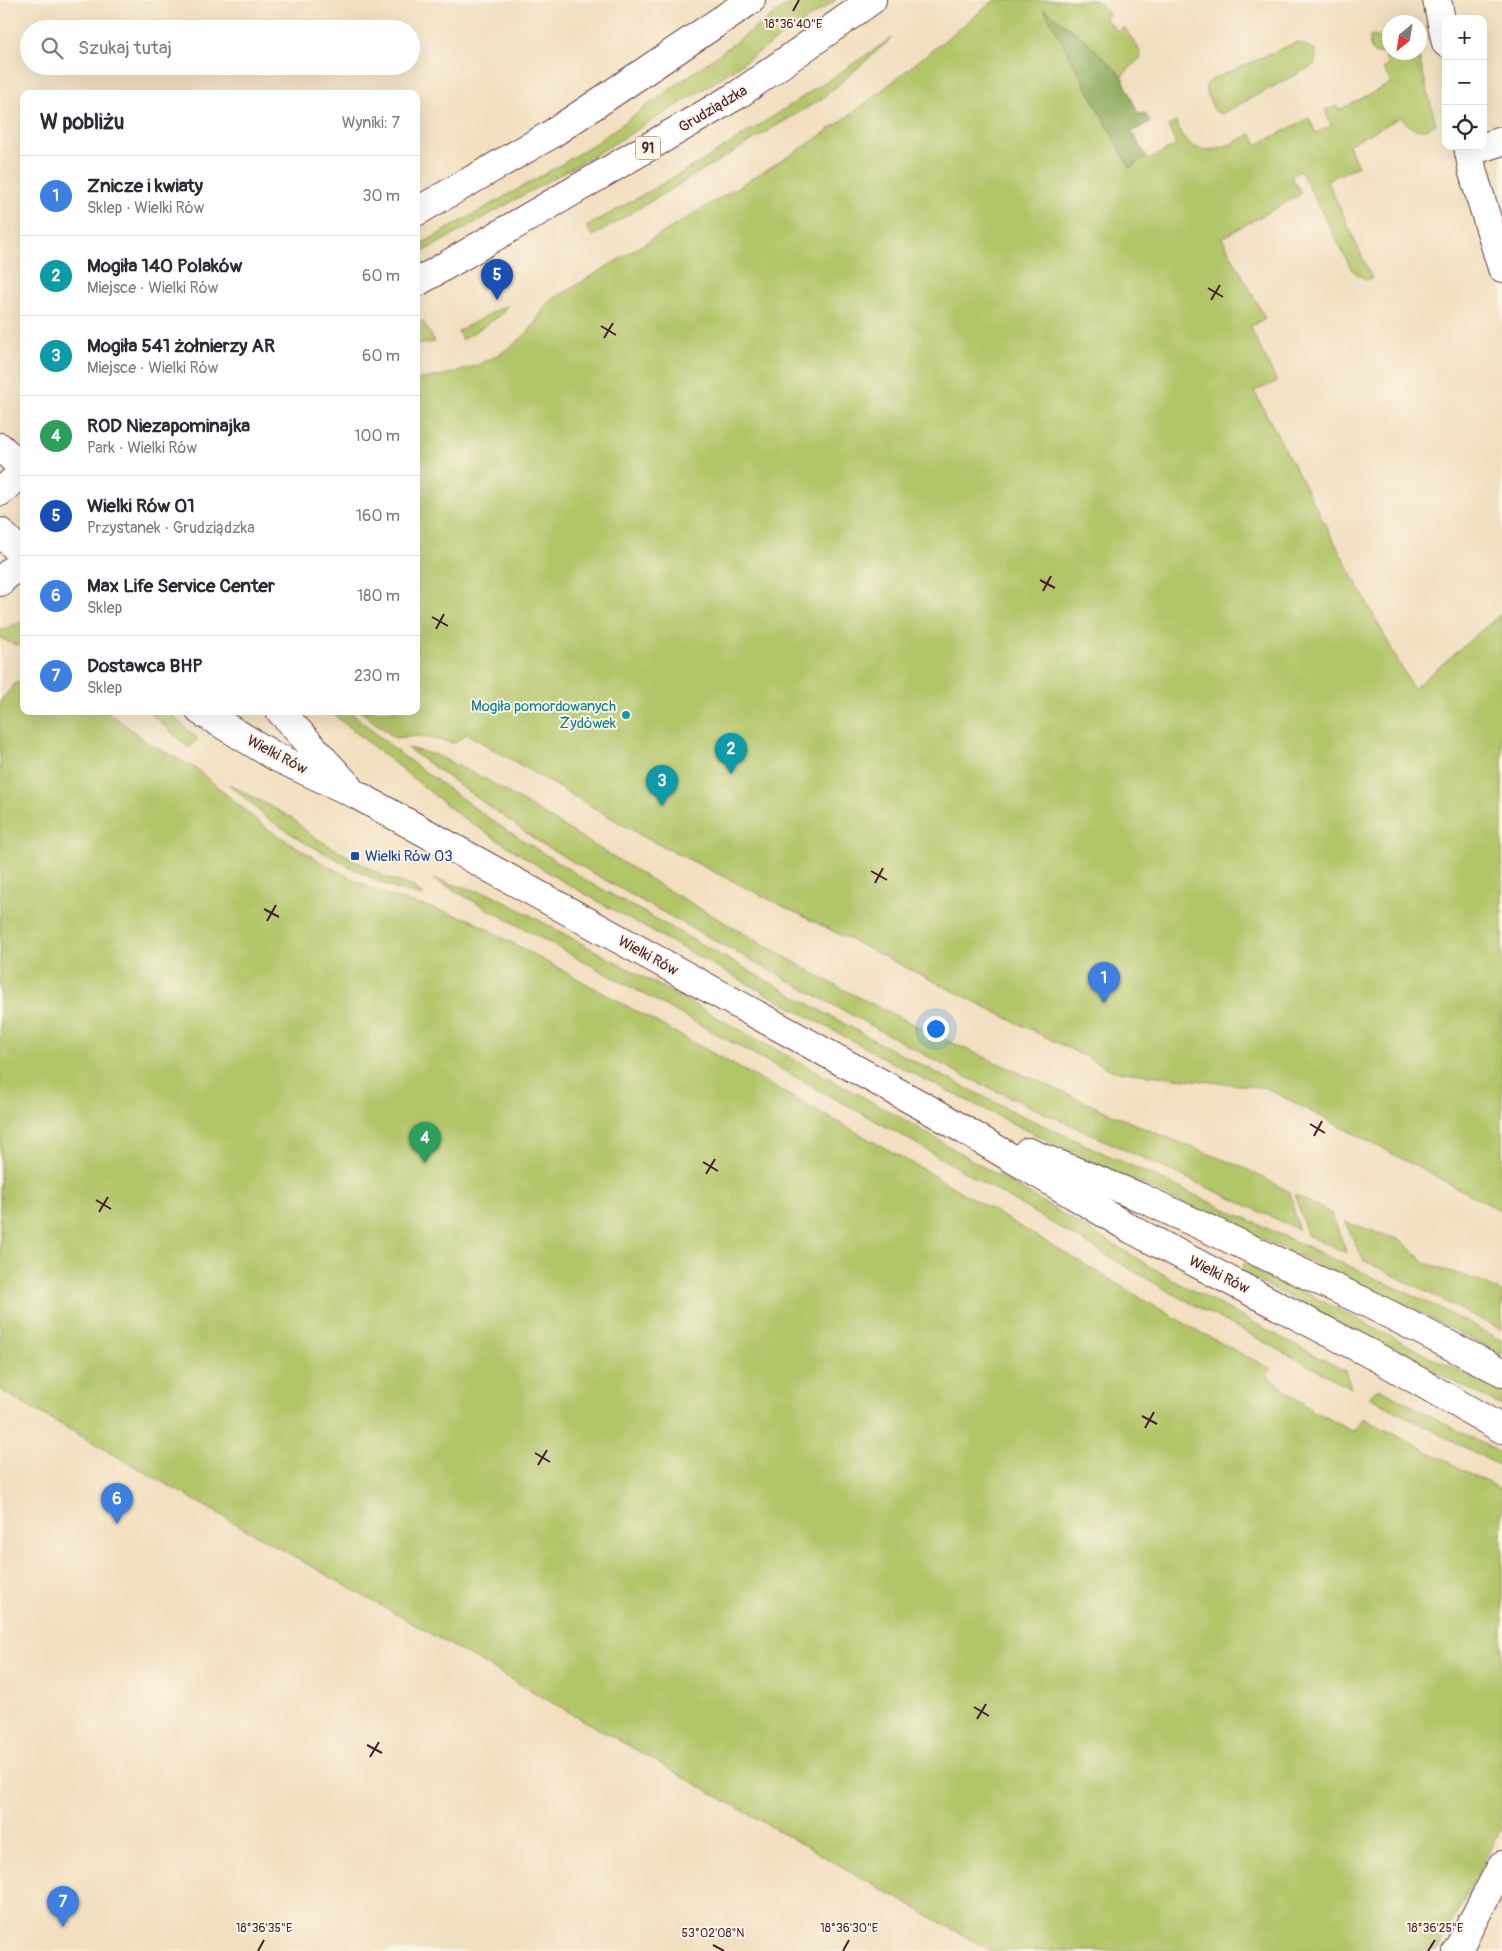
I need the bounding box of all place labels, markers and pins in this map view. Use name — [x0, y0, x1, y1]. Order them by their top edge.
pin: 5 — [481, 259, 513, 300]
place label: Mogiła pomordowanych Żydówek — [471, 697, 617, 733]
marker: Mogiła pomordowanych Żydówek — [620, 709, 632, 721]
pin: 2 — [715, 733, 747, 774]
pin: 3 — [646, 765, 678, 806]
place label: Wielki Rów 03 — [365, 847, 453, 866]
marker: Wielki Rów 03 — [349, 850, 361, 862]
pin: 1 — [1088, 962, 1120, 1003]
pin: 4 — [409, 1122, 441, 1163]
pin: 6 — [101, 1483, 133, 1524]
pin: 7 — [47, 1886, 79, 1927]

